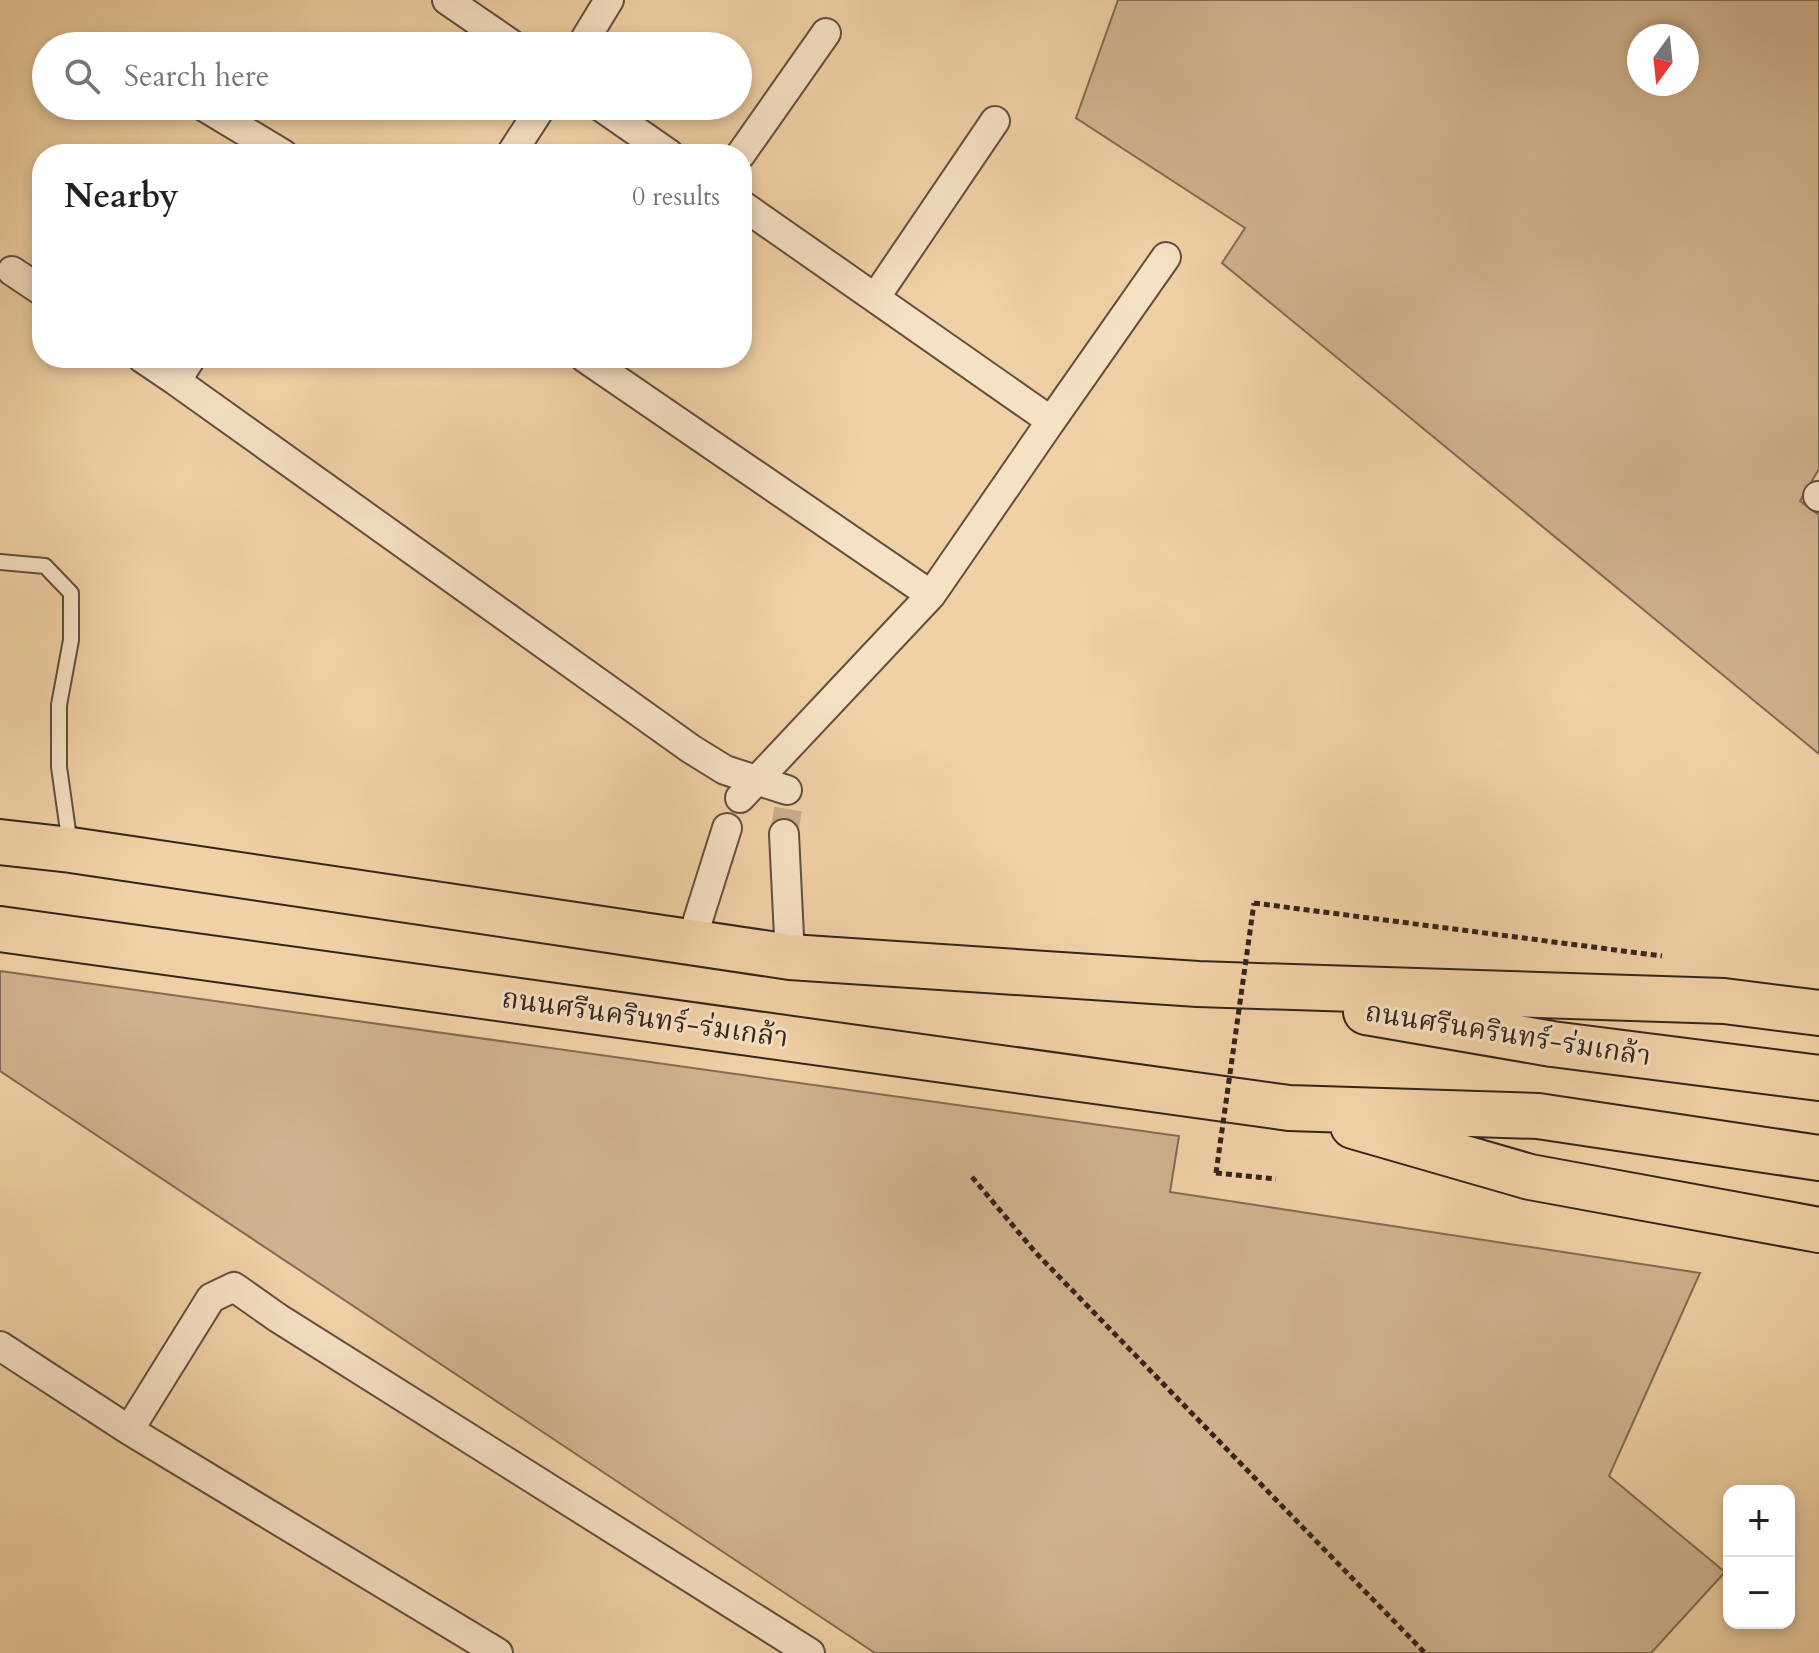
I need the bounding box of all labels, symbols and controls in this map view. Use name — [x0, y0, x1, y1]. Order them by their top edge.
north arrow — [1627, 24, 1699, 96]
search box — [32, 32, 752, 120]
icon: search — [60, 54, 104, 98]
text: Search here — [124, 56, 269, 97]
text: Nearby — [64, 173, 179, 219]
text: 0 results — [632, 179, 720, 214]
street label: ถนนศรีนครินทร์-ร่มเกล้า — [499, 979, 791, 1057]
street label: ถนนศรีนครินทร์-ร่มเกล้า — [1362, 993, 1654, 1075]
map controls — [1723, 1485, 1795, 1629]
button: + — [1723, 1485, 1795, 1557]
button: − — [1723, 1557, 1795, 1629]

